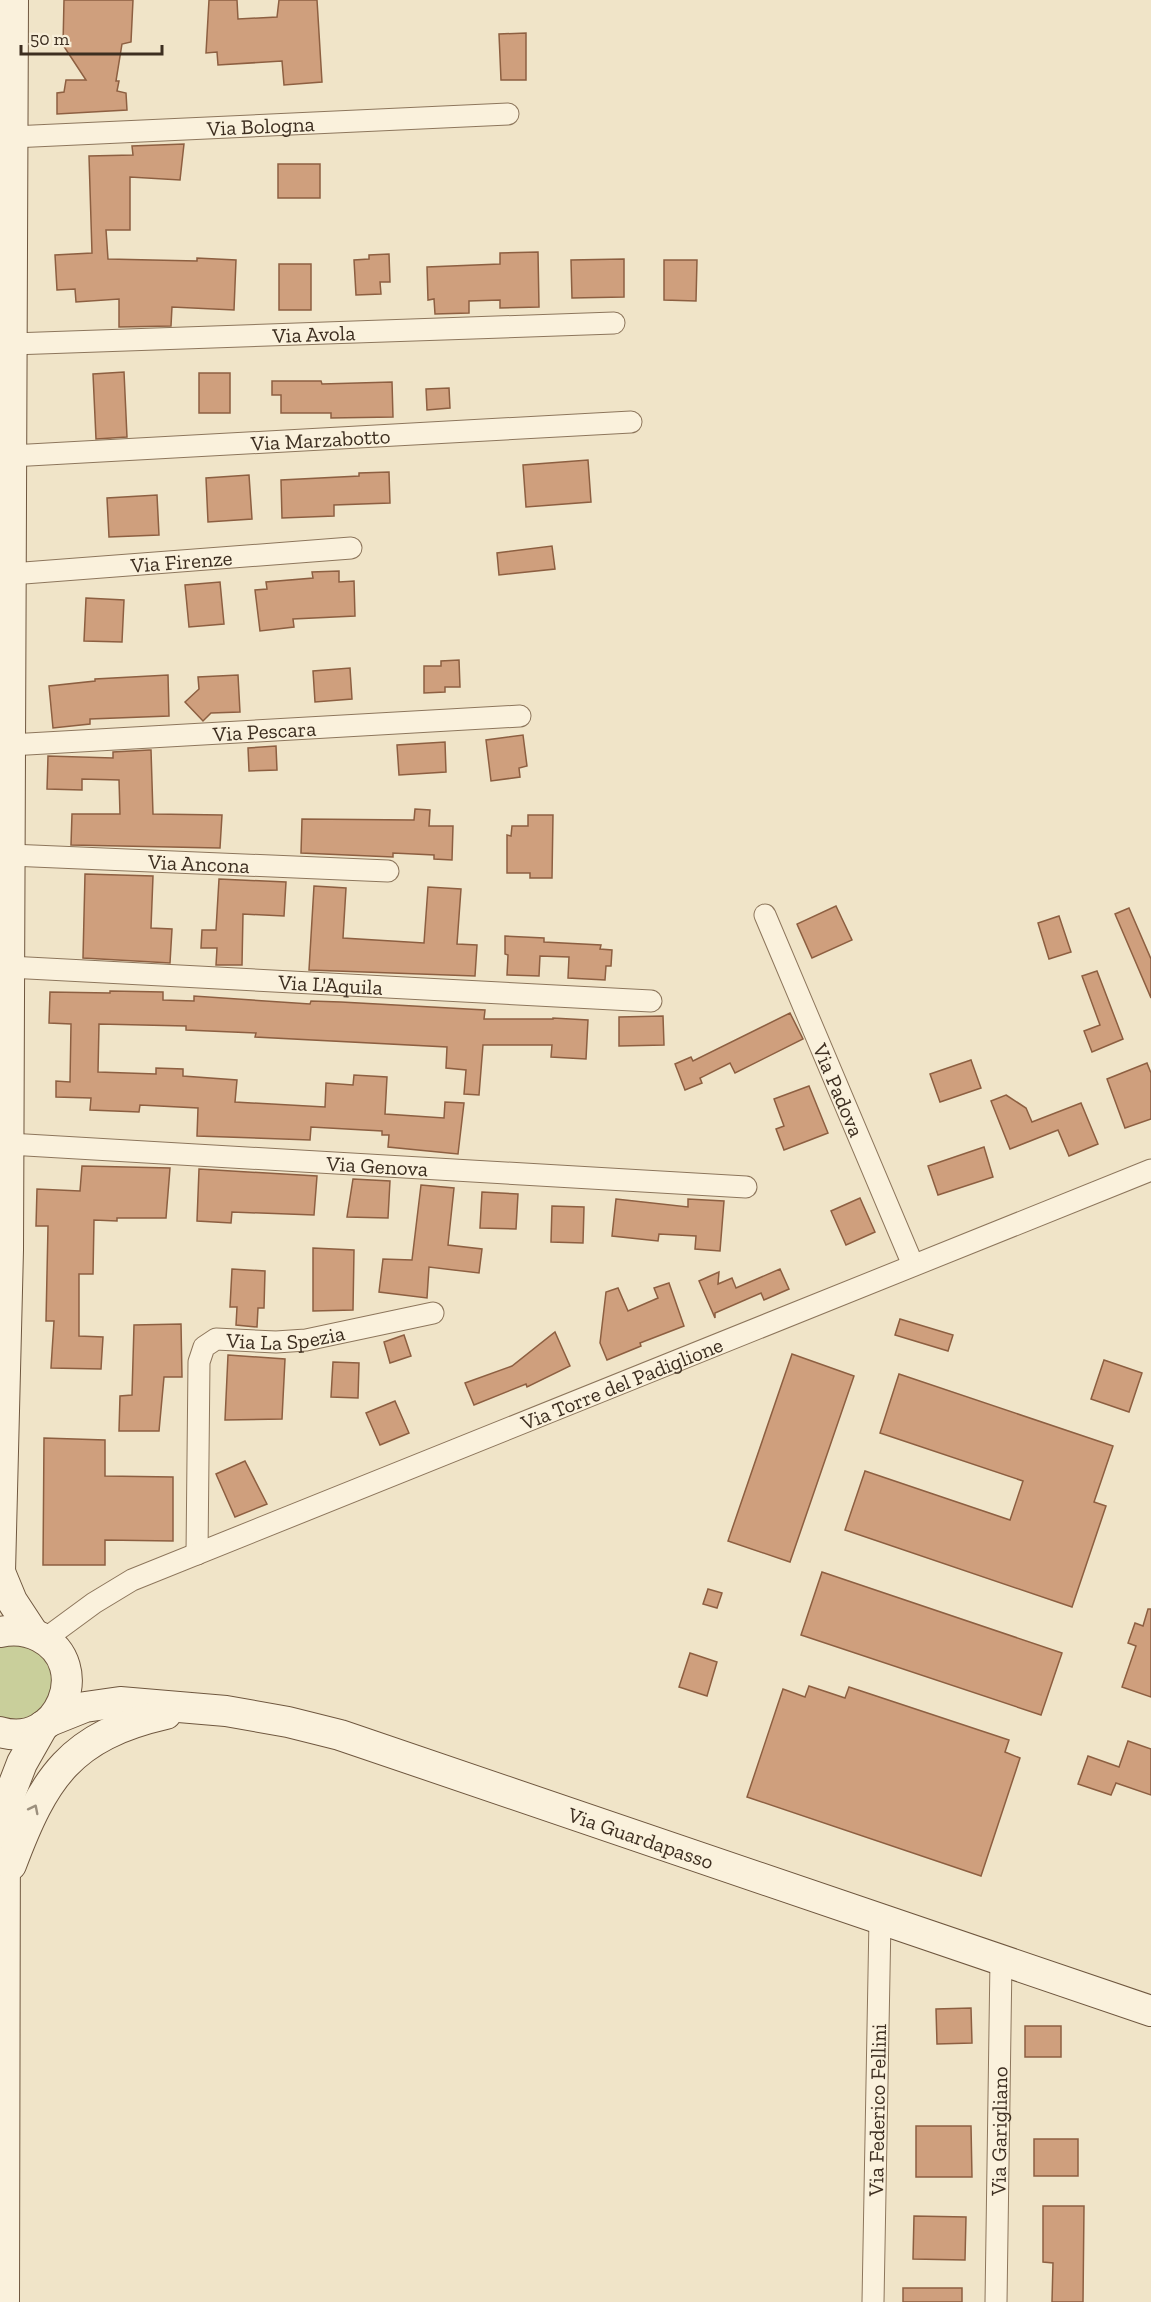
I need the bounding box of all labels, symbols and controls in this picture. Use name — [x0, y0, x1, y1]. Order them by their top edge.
scale bar — [21, 18, 162, 56]
text: 50 m — [30, 28, 70, 50]
street label: Via Bologna — [205, 110, 315, 140]
street label: Via Avola — [271, 320, 356, 347]
street label: Via Marzabotto — [249, 423, 391, 455]
street label: Via Firenze — [129, 545, 233, 577]
street label: Via Pescara — [211, 715, 317, 746]
street label: Via Ancona — [146, 848, 250, 878]
street label: Via L'Aquila — [277, 969, 383, 999]
street label: Via Padova — [808, 1039, 870, 1140]
street label: Via Genova — [325, 1150, 429, 1181]
street label: Via La Spezia — [225, 1320, 347, 1355]
street label: Via Torre del Padiglione — [516, 1331, 726, 1435]
street label: Via Guardapasso — [564, 1801, 717, 1874]
one-way arrow — [27, 1804, 39, 1815]
street label: Via Federico Fellini — [862, 2023, 891, 2198]
street label: Via Garigliano — [985, 2066, 1012, 2197]

